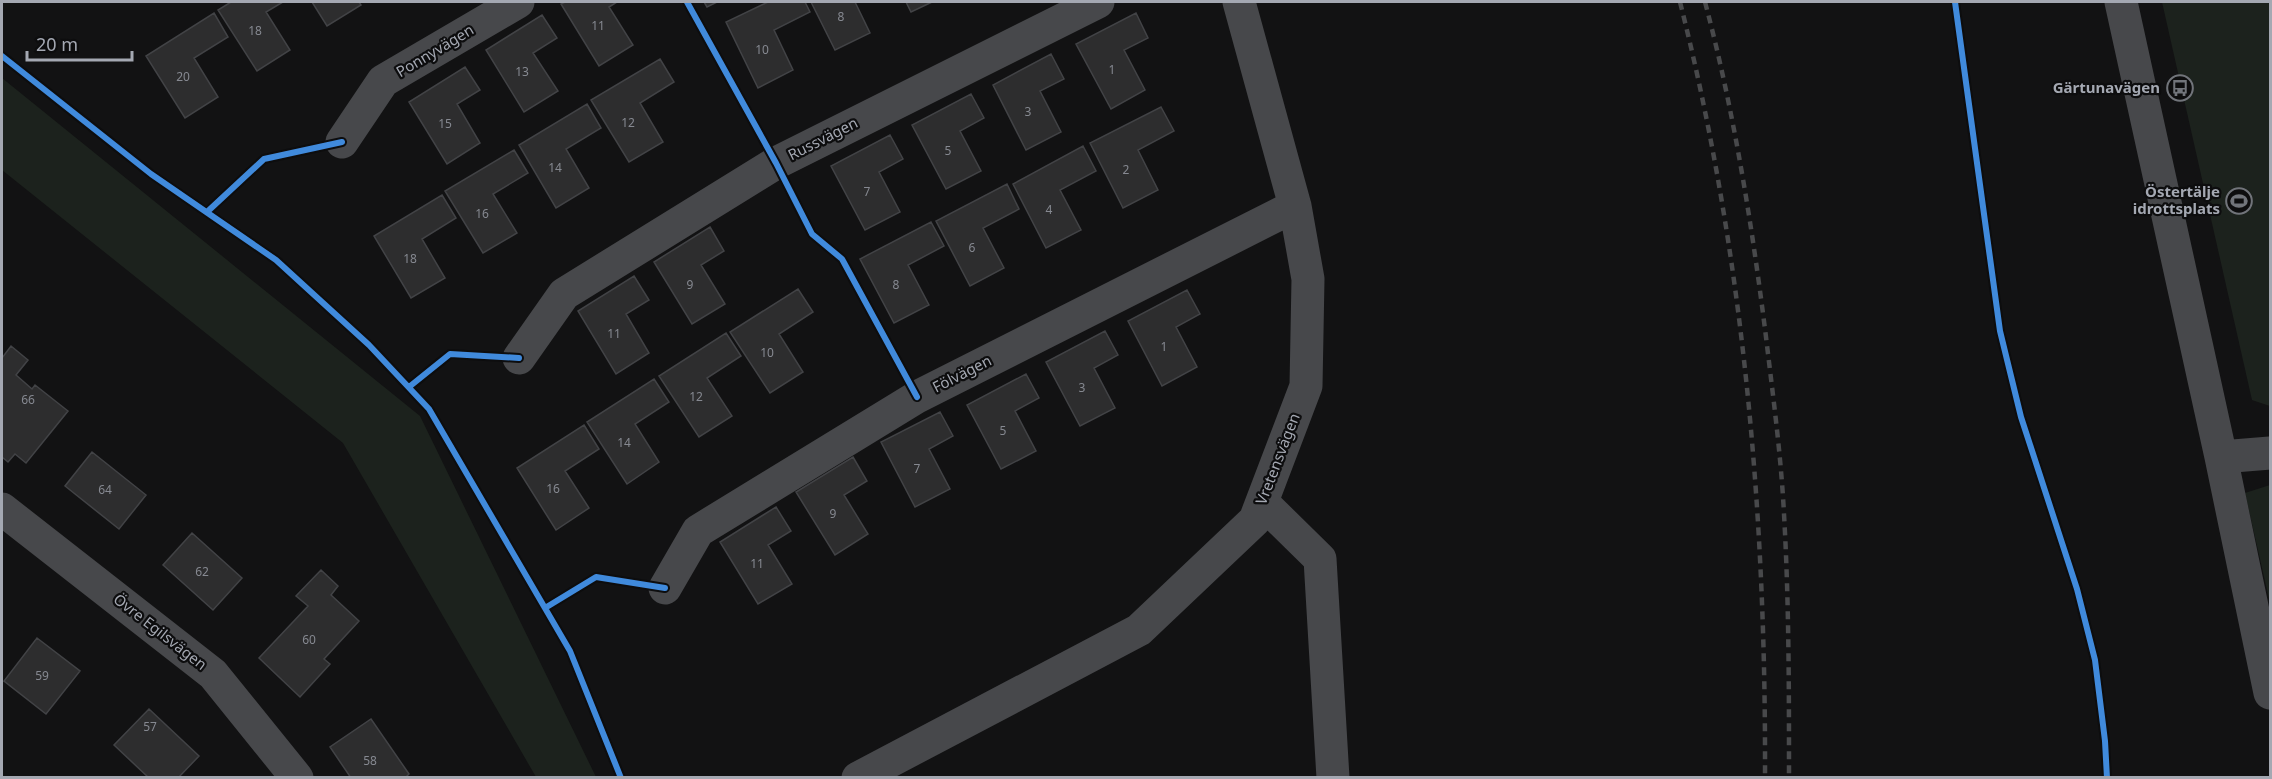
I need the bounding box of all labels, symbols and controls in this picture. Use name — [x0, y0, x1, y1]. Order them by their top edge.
house number: 8 — [838, 8, 845, 25]
house number: 11 — [591, 17, 605, 34]
street label: Ponnyvägen — [392, 19, 477, 81]
house number: 18 — [248, 22, 262, 39]
scale bar — [27, 24, 132, 62]
text: 20 m — [36, 32, 78, 56]
house number: 10 — [755, 41, 769, 58]
house number: 1 — [1109, 61, 1115, 78]
house number: 13 — [515, 63, 529, 80]
house number: 20 — [176, 68, 190, 85]
bus stop icon: Gärtunavägen — [2165, 73, 2195, 103]
place label: Gärtunavägen — [2053, 77, 2160, 97]
house number: 3 — [1025, 103, 1032, 120]
street label: Russvägen — [784, 112, 861, 164]
house number: 12 — [621, 114, 635, 131]
house number: 15 — [438, 115, 452, 132]
house number: 5 — [945, 142, 952, 159]
house number: 14 — [548, 159, 562, 176]
house number: 2 — [1123, 161, 1130, 178]
place label: Östertälje idrottsplats — [2133, 181, 2220, 218]
house number: 7 — [864, 183, 871, 200]
sports icon: Östertälje idrottsplats — [2224, 186, 2254, 216]
house number: 4 — [1046, 201, 1053, 218]
house number: 16 — [475, 205, 489, 222]
house number: 6 — [969, 239, 976, 256]
house number: 18 — [403, 250, 417, 267]
house number: 9 — [687, 276, 694, 293]
house number: 8 — [893, 276, 900, 293]
house number: 11 — [607, 325, 621, 342]
house number: 1 — [1161, 338, 1167, 355]
house number: 10 — [760, 344, 774, 361]
street label: Fölvägen — [929, 350, 994, 396]
house number: 3 — [1079, 379, 1086, 396]
house number: 12 — [689, 388, 703, 405]
house number: 66 — [21, 391, 35, 408]
street label: Vretensvägen — [1250, 410, 1304, 507]
house number: 5 — [1000, 422, 1007, 439]
house number: 14 — [617, 434, 631, 451]
house number: 7 — [914, 460, 921, 477]
house number: 16 — [546, 480, 560, 497]
house number: 64 — [98, 481, 112, 498]
house number: 9 — [830, 505, 837, 522]
house number: 11 — [750, 555, 764, 572]
house number: 62 — [195, 563, 209, 580]
street label: Övre Egilsvägen — [110, 589, 211, 674]
house number: 60 — [302, 631, 316, 648]
house number: 59 — [35, 667, 49, 684]
house number: 57 — [143, 718, 157, 735]
house number: 58 — [363, 752, 377, 769]

